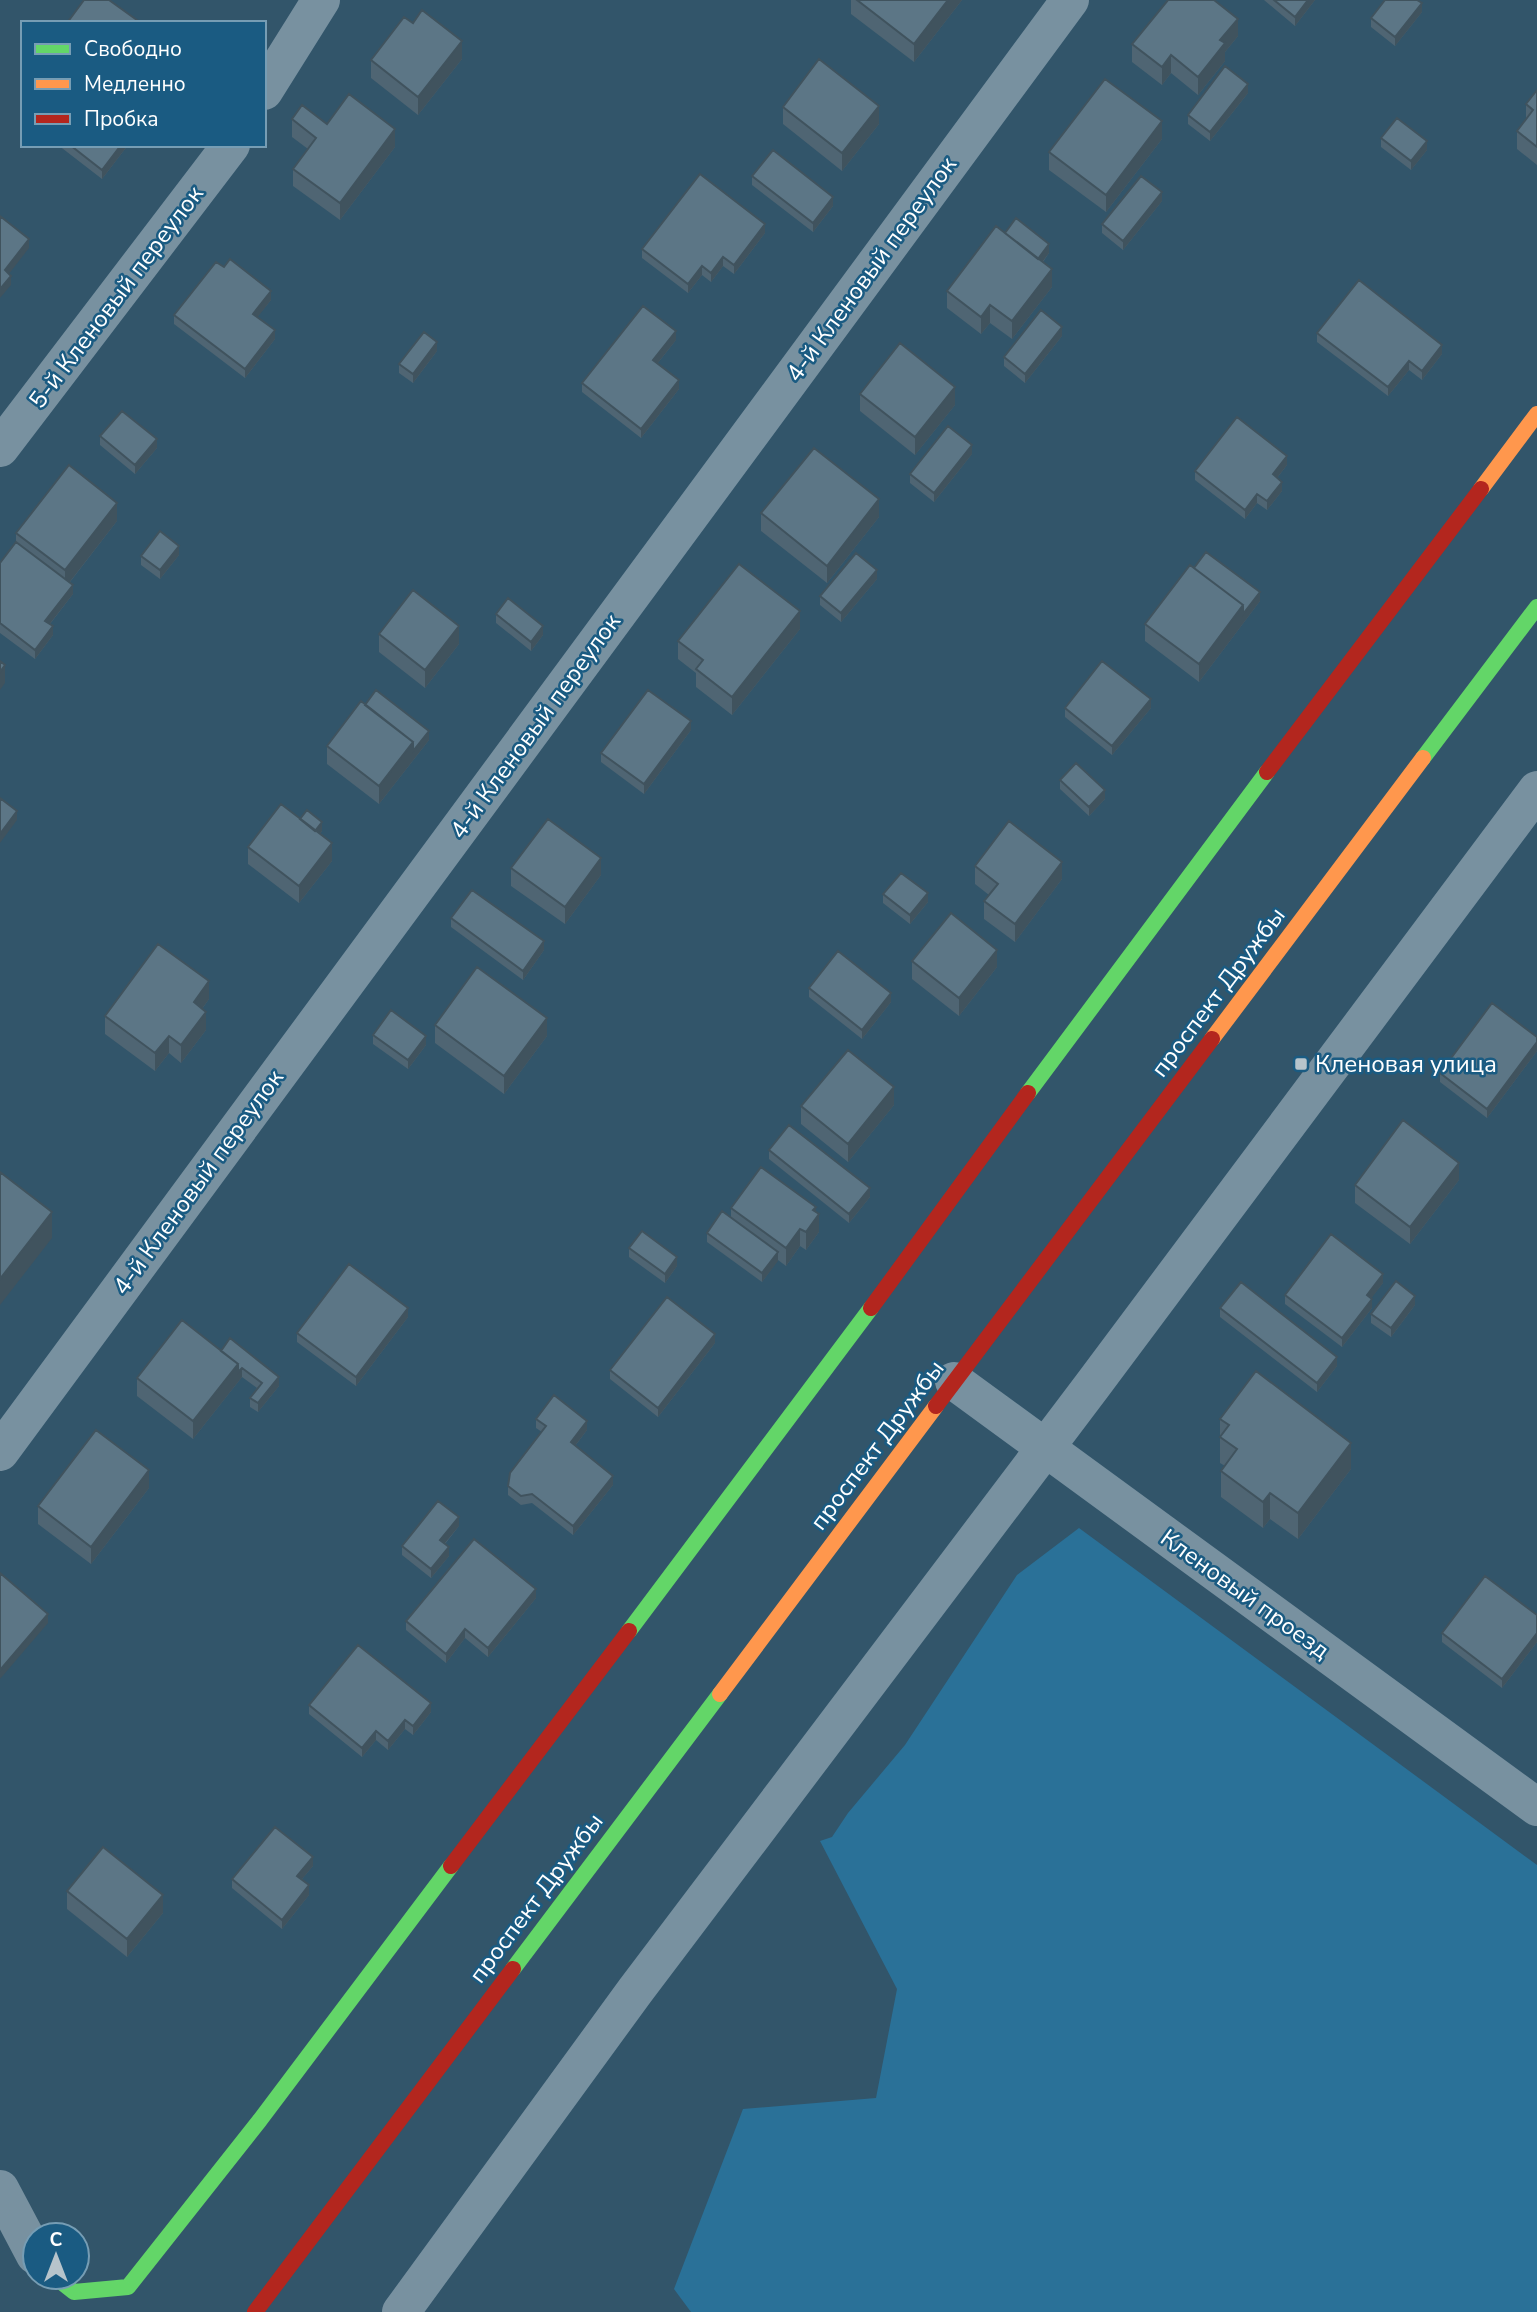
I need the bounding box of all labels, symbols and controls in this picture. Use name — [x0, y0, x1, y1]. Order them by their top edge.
legend — [21, 21, 266, 147]
text: Свободно — [84, 35, 182, 63]
text: Медленно — [84, 70, 186, 98]
text: Пробка — [84, 105, 158, 133]
street label: 4-й Кленовый переулок — [778, 150, 964, 388]
street label: 5-й Кленовый переулок — [22, 179, 211, 415]
street label: 4-й Кленовый переулок — [442, 607, 628, 845]
street label: проспект Дружбы — [1144, 901, 1292, 1083]
place label: Кленовая улица — [1315, 1048, 1497, 1080]
marker: Кленовая улица — [1293, 1056, 1309, 1072]
street label: 4-й Кленовый переулок — [105, 1063, 291, 1301]
street label: проспект Дружбы — [803, 1354, 951, 1536]
street label: Кленовый проезд — [1154, 1522, 1336, 1666]
street label: проспект Дружбы — [462, 1807, 610, 1989]
north arrow — [21, 2221, 91, 2291]
text: С — [50, 2227, 63, 2253]

